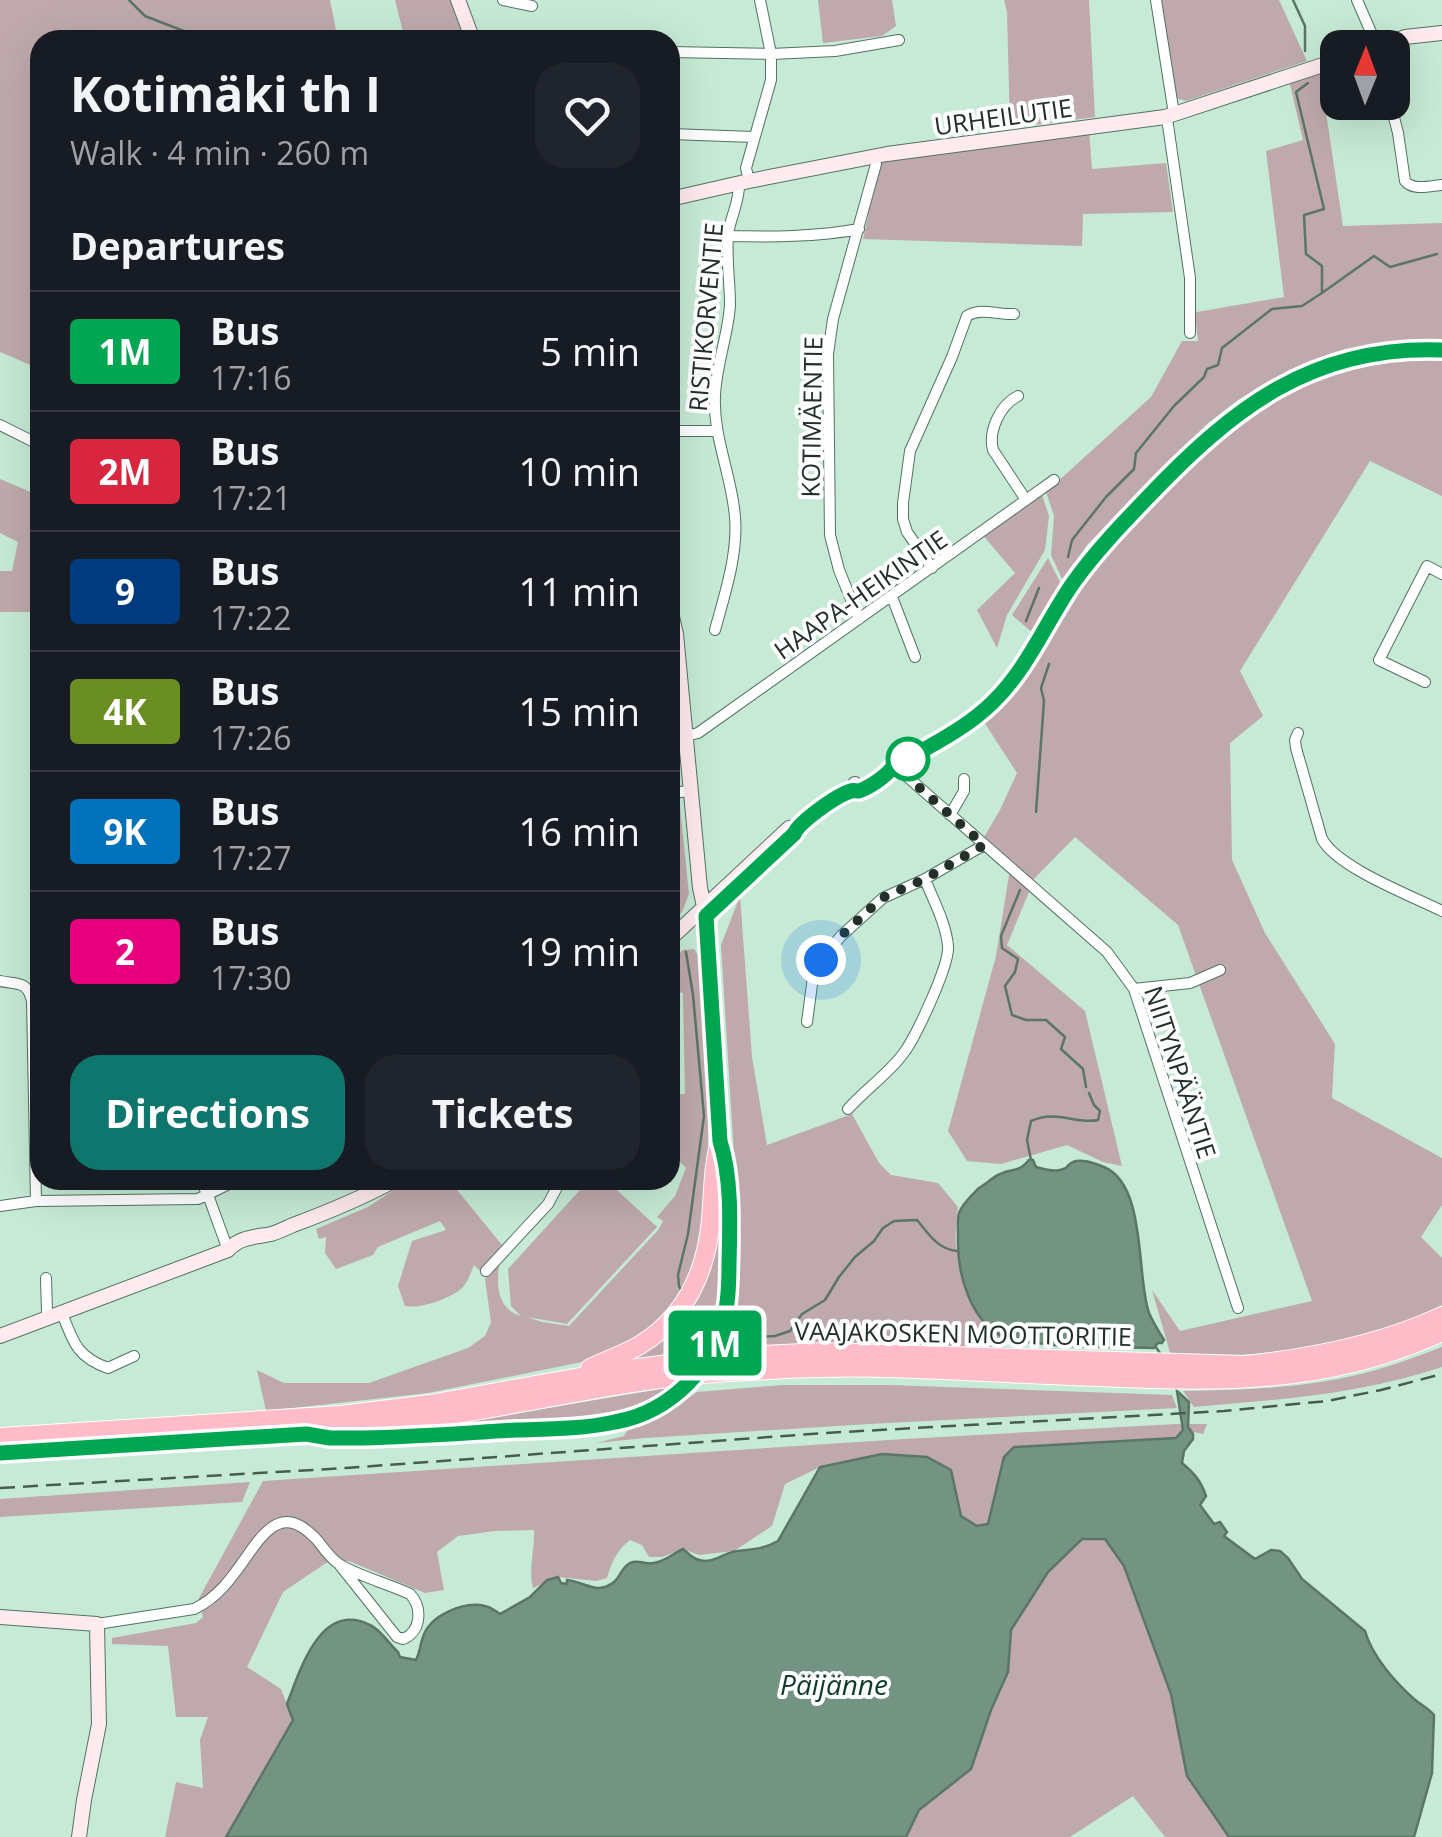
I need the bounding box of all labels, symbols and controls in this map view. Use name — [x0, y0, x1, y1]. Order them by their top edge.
north arrow — [1320, 30, 1410, 120]
map controls — [1320, 30, 1410, 120]
text: Kotimäki th I — [70, 61, 381, 126]
button: heart — [535, 63, 640, 168]
street label: URHEILUTIE — [932, 90, 1074, 142]
text: Walk · 4 min · 260 m — [70, 131, 369, 174]
text: Departures — [70, 219, 285, 271]
street label: RISTIKORVENTIE — [680, 221, 730, 413]
text: Bus — [210, 304, 279, 356]
text: 5 min — [540, 325, 640, 377]
text: 1M — [98, 328, 152, 375]
street label: KOTIMÄENTIE — [793, 336, 829, 498]
text: 17:16 — [210, 356, 292, 399]
text: Bus — [210, 424, 279, 476]
text: 10 min — [519, 445, 640, 497]
text: 2M — [98, 448, 152, 495]
text: 17:21 — [210, 476, 292, 519]
street label: HAAPA-HEIKINTIE — [767, 522, 953, 666]
text: Bus — [210, 544, 279, 596]
text: 11 min — [519, 565, 640, 617]
text: 9 — [115, 568, 135, 615]
text: 17:22 — [210, 596, 292, 639]
text: Bus — [210, 664, 279, 716]
text: 15 min — [519, 685, 640, 737]
text: 4K — [103, 688, 147, 735]
text: 17:26 — [210, 716, 292, 759]
unlabelled marker — [887, 738, 929, 780]
text: Bus — [210, 784, 279, 836]
text: 16 min — [519, 805, 640, 857]
text: 9K — [103, 808, 147, 855]
text: 17:27 — [210, 836, 292, 879]
text: Bus — [210, 904, 279, 956]
text: 19 min — [519, 925, 640, 977]
text: 2 — [115, 928, 135, 975]
your location — [796, 935, 846, 985]
text: 17:30 — [210, 956, 292, 999]
street label: NIITYNPÄÄNTIE — [1137, 981, 1225, 1163]
button: Directions — [70, 1055, 345, 1170]
button: Tickets — [365, 1055, 640, 1170]
line badge: 1M — [670, 1310, 760, 1376]
street label: VAAJAKOSKEN MOOTTORITIE — [794, 1313, 1132, 1353]
text: 1M — [688, 1320, 742, 1367]
water label: Päijänne — [780, 1665, 888, 1703]

